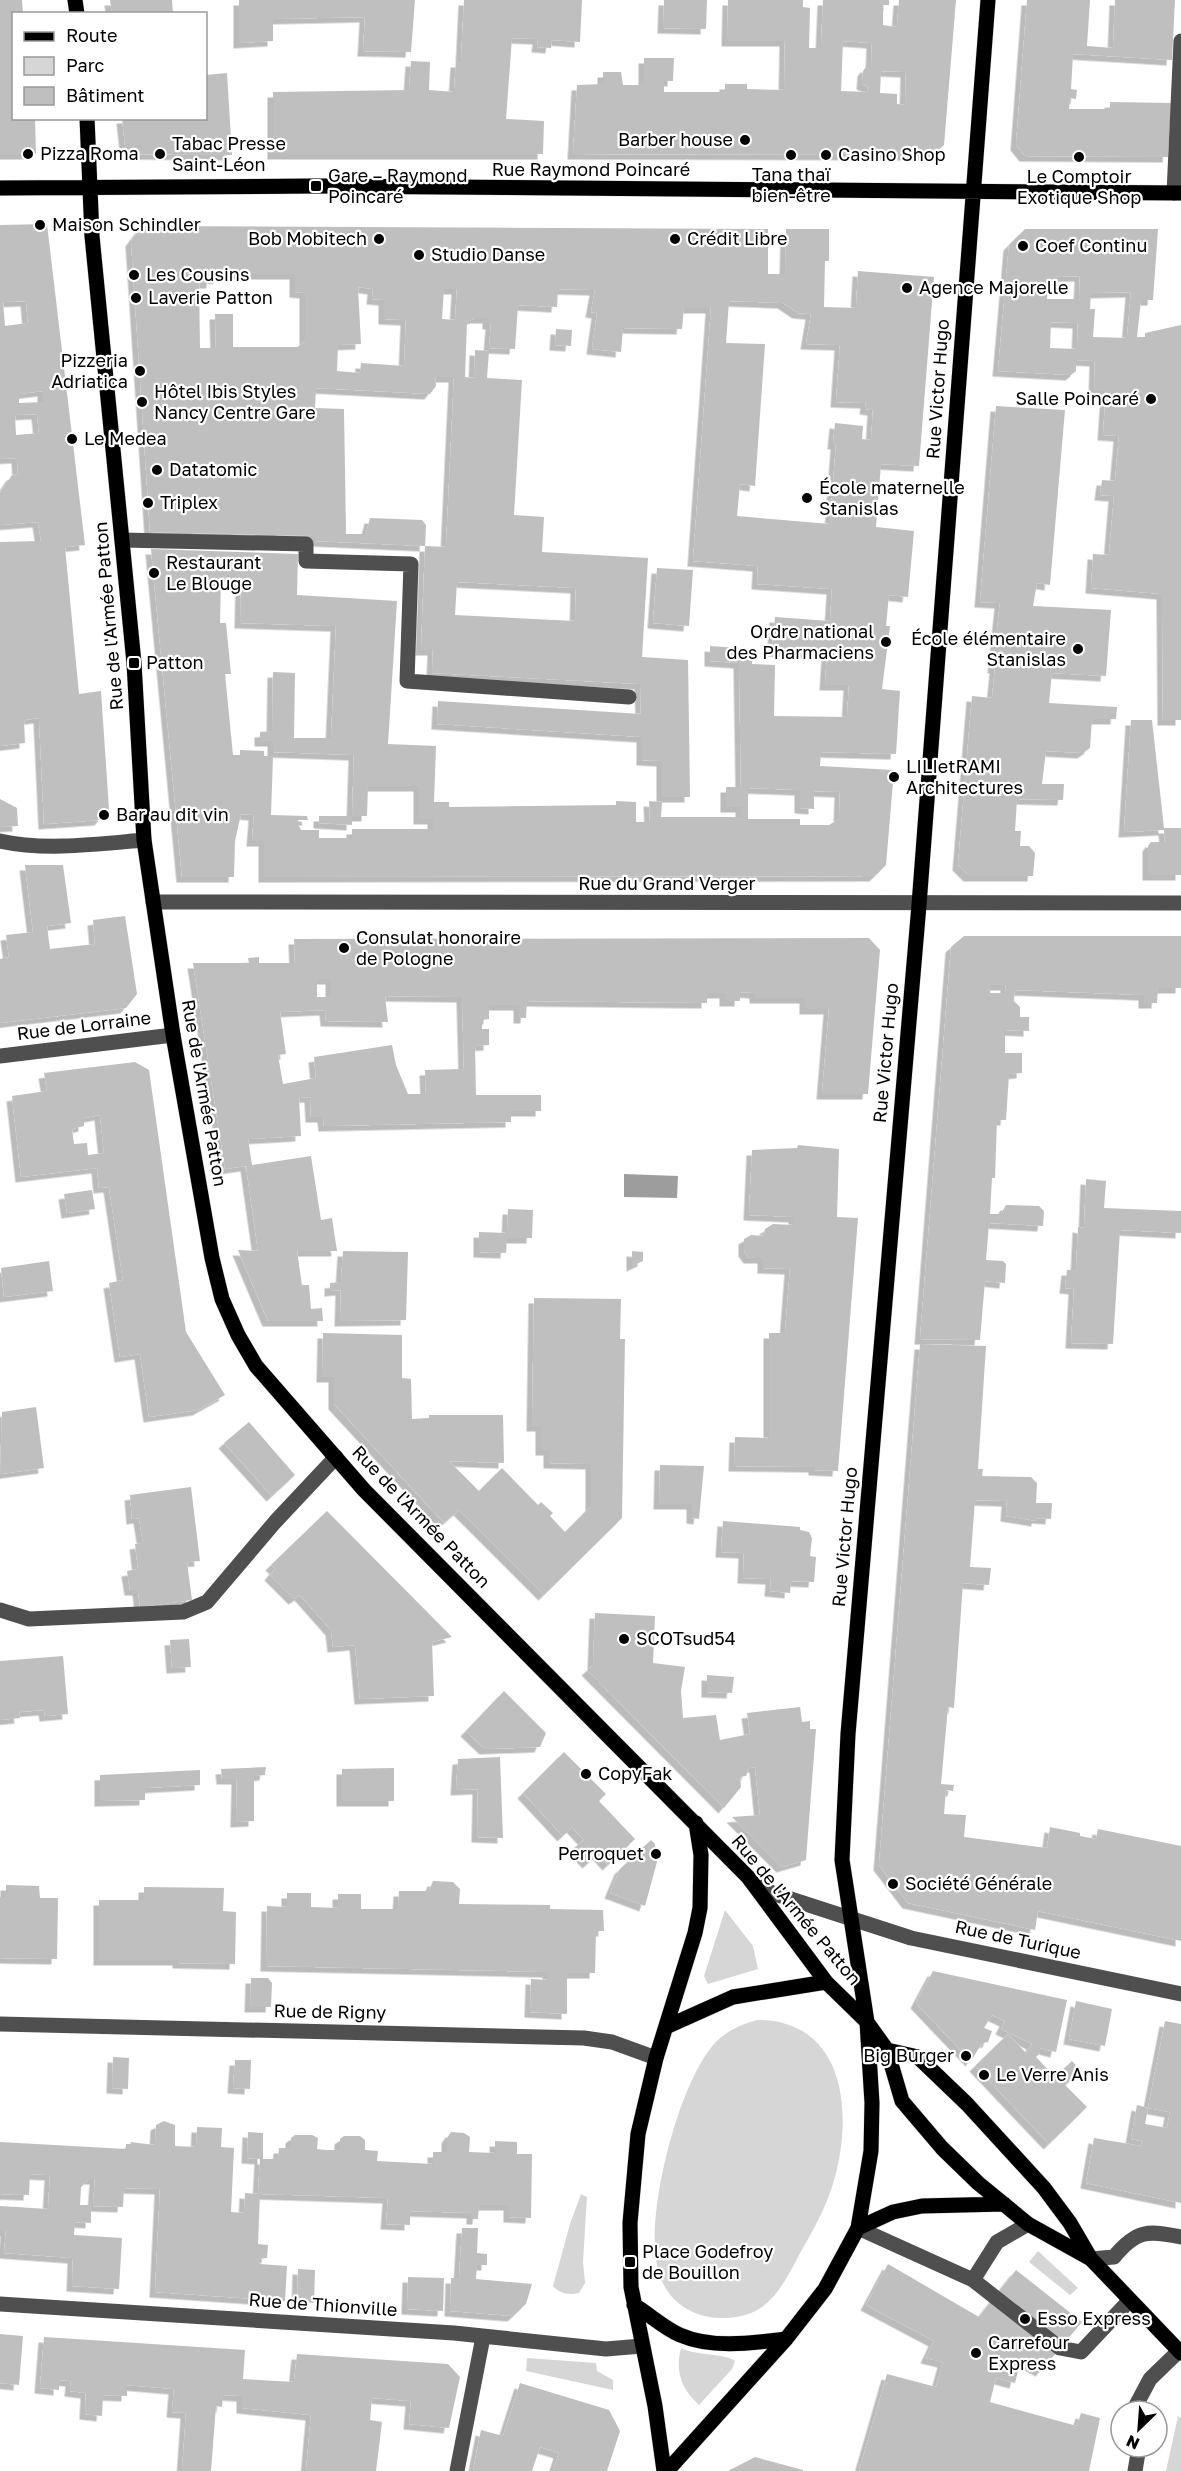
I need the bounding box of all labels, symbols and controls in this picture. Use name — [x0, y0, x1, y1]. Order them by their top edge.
legend — [12, 12, 207, 120]
text: Route — [66, 24, 117, 46]
text: Parc — [66, 54, 105, 76]
text: Bâtiment — [66, 84, 145, 106]
place label: Barber house — [618, 128, 733, 150]
place label: Tabac Presse Saint-Léon — [172, 132, 286, 175]
marker: Barber house — [738, 133, 752, 147]
place label: Pizza Roma — [40, 142, 139, 164]
place label: Casino Shop — [838, 143, 946, 165]
marker: Pizza Roma — [21, 147, 35, 161]
marker: Tabac Presse Saint-Léon — [153, 147, 167, 161]
marker: Tana thaï bien-être — [784, 148, 798, 162]
marker: Casino Shop — [819, 148, 833, 162]
marker: Le Comptoir Exotique Shop — [1072, 150, 1086, 164]
street label: Rue Raymond Poincaré — [492, 158, 690, 180]
place label: Tana thaï bien-être — [751, 163, 832, 206]
place label: Gare – Raymond Poincaré — [328, 164, 468, 207]
place label: Le Comptoir Exotique Shop — [1017, 165, 1141, 208]
marker: Gare – Raymond Poincaré — [309, 179, 323, 193]
place label: Maison Schindler — [52, 213, 201, 235]
marker: Maison Schindler — [33, 218, 47, 232]
place label: Bob Mobitech — [248, 227, 367, 249]
place label: Crédit Libre — [687, 227, 788, 249]
marker: Bob Mobitech — [372, 232, 386, 246]
marker: Crédit Libre — [668, 232, 682, 246]
place label: Coef Continu — [1035, 234, 1147, 256]
marker: Coef Continu — [1016, 239, 1030, 253]
place label: Studio Danse — [431, 243, 545, 265]
marker: Studio Danse — [412, 248, 426, 262]
place label: Les Cousins — [146, 263, 249, 285]
marker: Les Cousins — [127, 268, 141, 282]
place label: Agence Majorelle — [919, 276, 1069, 298]
marker: Agence Majorelle — [900, 281, 914, 295]
place label: Laverie Patton — [148, 286, 273, 308]
marker: Laverie Patton — [129, 291, 143, 305]
street label: Rue Victor Hugo — [921, 318, 953, 460]
place label: Pizzeria Adriatica — [51, 349, 128, 392]
marker: Pizzeria Adriatica — [133, 364, 147, 378]
place label: Hôtel Ibis Styles Nancy Centre Gare — [154, 380, 316, 423]
place label: Salle Poincaré — [1015, 387, 1139, 409]
marker: Salle Poincaré — [1144, 392, 1158, 406]
marker: Hôtel Ibis Styles Nancy Centre Gare — [135, 395, 149, 409]
place label: Le Medea — [84, 427, 167, 449]
marker: Le Medea — [65, 432, 79, 446]
place label: Datatomic — [169, 458, 258, 480]
marker: Datatomic — [150, 463, 164, 477]
place label: École maternelle Stanislas — [819, 476, 965, 519]
place label: Triplex — [160, 491, 218, 513]
marker: École maternelle Stanislas — [800, 491, 814, 505]
marker: Triplex — [141, 496, 155, 510]
street label: Rue de l'Armée Patton — [89, 521, 127, 711]
place label: Restaurant Le Blouge — [166, 551, 261, 594]
marker: Restaurant Le Blouge — [147, 566, 161, 580]
place label: Ordre national des Pharmaciens — [727, 620, 874, 663]
place label: École élémentaire Stanislas — [911, 627, 1066, 670]
marker: Ordre national des Pharmaciens — [879, 635, 893, 649]
marker: École élémentaire Stanislas — [1071, 642, 1085, 656]
place label: Patton — [146, 651, 204, 673]
marker: Patton — [127, 656, 141, 670]
place label: LILIetRAMI Architectures — [906, 755, 1023, 798]
marker: LILIetRAMI Architectures — [887, 770, 901, 784]
place label: Bar au dit vin — [116, 803, 229, 825]
marker: Bar au dit vin — [97, 808, 111, 822]
street label: Rue du Grand Verger — [578, 872, 756, 894]
place label: Consulat honoraire de Pologne — [356, 926, 521, 969]
marker: Consulat honoraire de Pologne — [337, 941, 351, 955]
street label: Rue Victor Hugo — [868, 982, 902, 1124]
street label: Rue de l'Armée Patton — [178, 998, 232, 1188]
street label: Rue de Lorraine — [16, 1006, 152, 1044]
street label: Rue de l'Armée Patton — [348, 1441, 495, 1592]
street label: Rue Victor Hugo — [827, 1466, 861, 1608]
place label: SCOTsud54 — [636, 1627, 736, 1649]
marker: SCOTsud54 — [617, 1632, 631, 1646]
place label: CopyFak — [598, 1762, 673, 1784]
marker: CopyFak — [579, 1767, 593, 1781]
street label: Rue de l'Armée Patton — [727, 1830, 866, 1989]
place label: Perroquet — [558, 1842, 644, 1864]
marker: Perroquet — [649, 1847, 663, 1861]
place label: Société Générale — [905, 1872, 1052, 1894]
marker: Société Générale — [886, 1877, 900, 1891]
street label: Rue de Turique — [953, 1915, 1083, 1963]
street label: Rue de Rigny — [274, 1999, 387, 2023]
place label: Big Burger — [863, 2044, 954, 2066]
marker: Big Burger — [959, 2049, 973, 2063]
place label: Le Verre Anis — [996, 2063, 1109, 2085]
marker: Le Verre Anis — [977, 2068, 991, 2082]
place label: Place Godefroy de Bouillon — [642, 2240, 773, 2283]
marker: Place Godefroy de Bouillon — [623, 2255, 637, 2269]
street label: Rue de Thionville — [248, 2288, 398, 2320]
place label: Esso Express — [1037, 2307, 1151, 2329]
marker: Esso Express — [1018, 2312, 1032, 2326]
place label: Carrefour Express — [988, 2331, 1070, 2374]
marker: Carrefour Express — [969, 2346, 983, 2360]
north arrow — [1109, 2399, 1169, 2459]
text: N — [1123, 2431, 1142, 2454]

